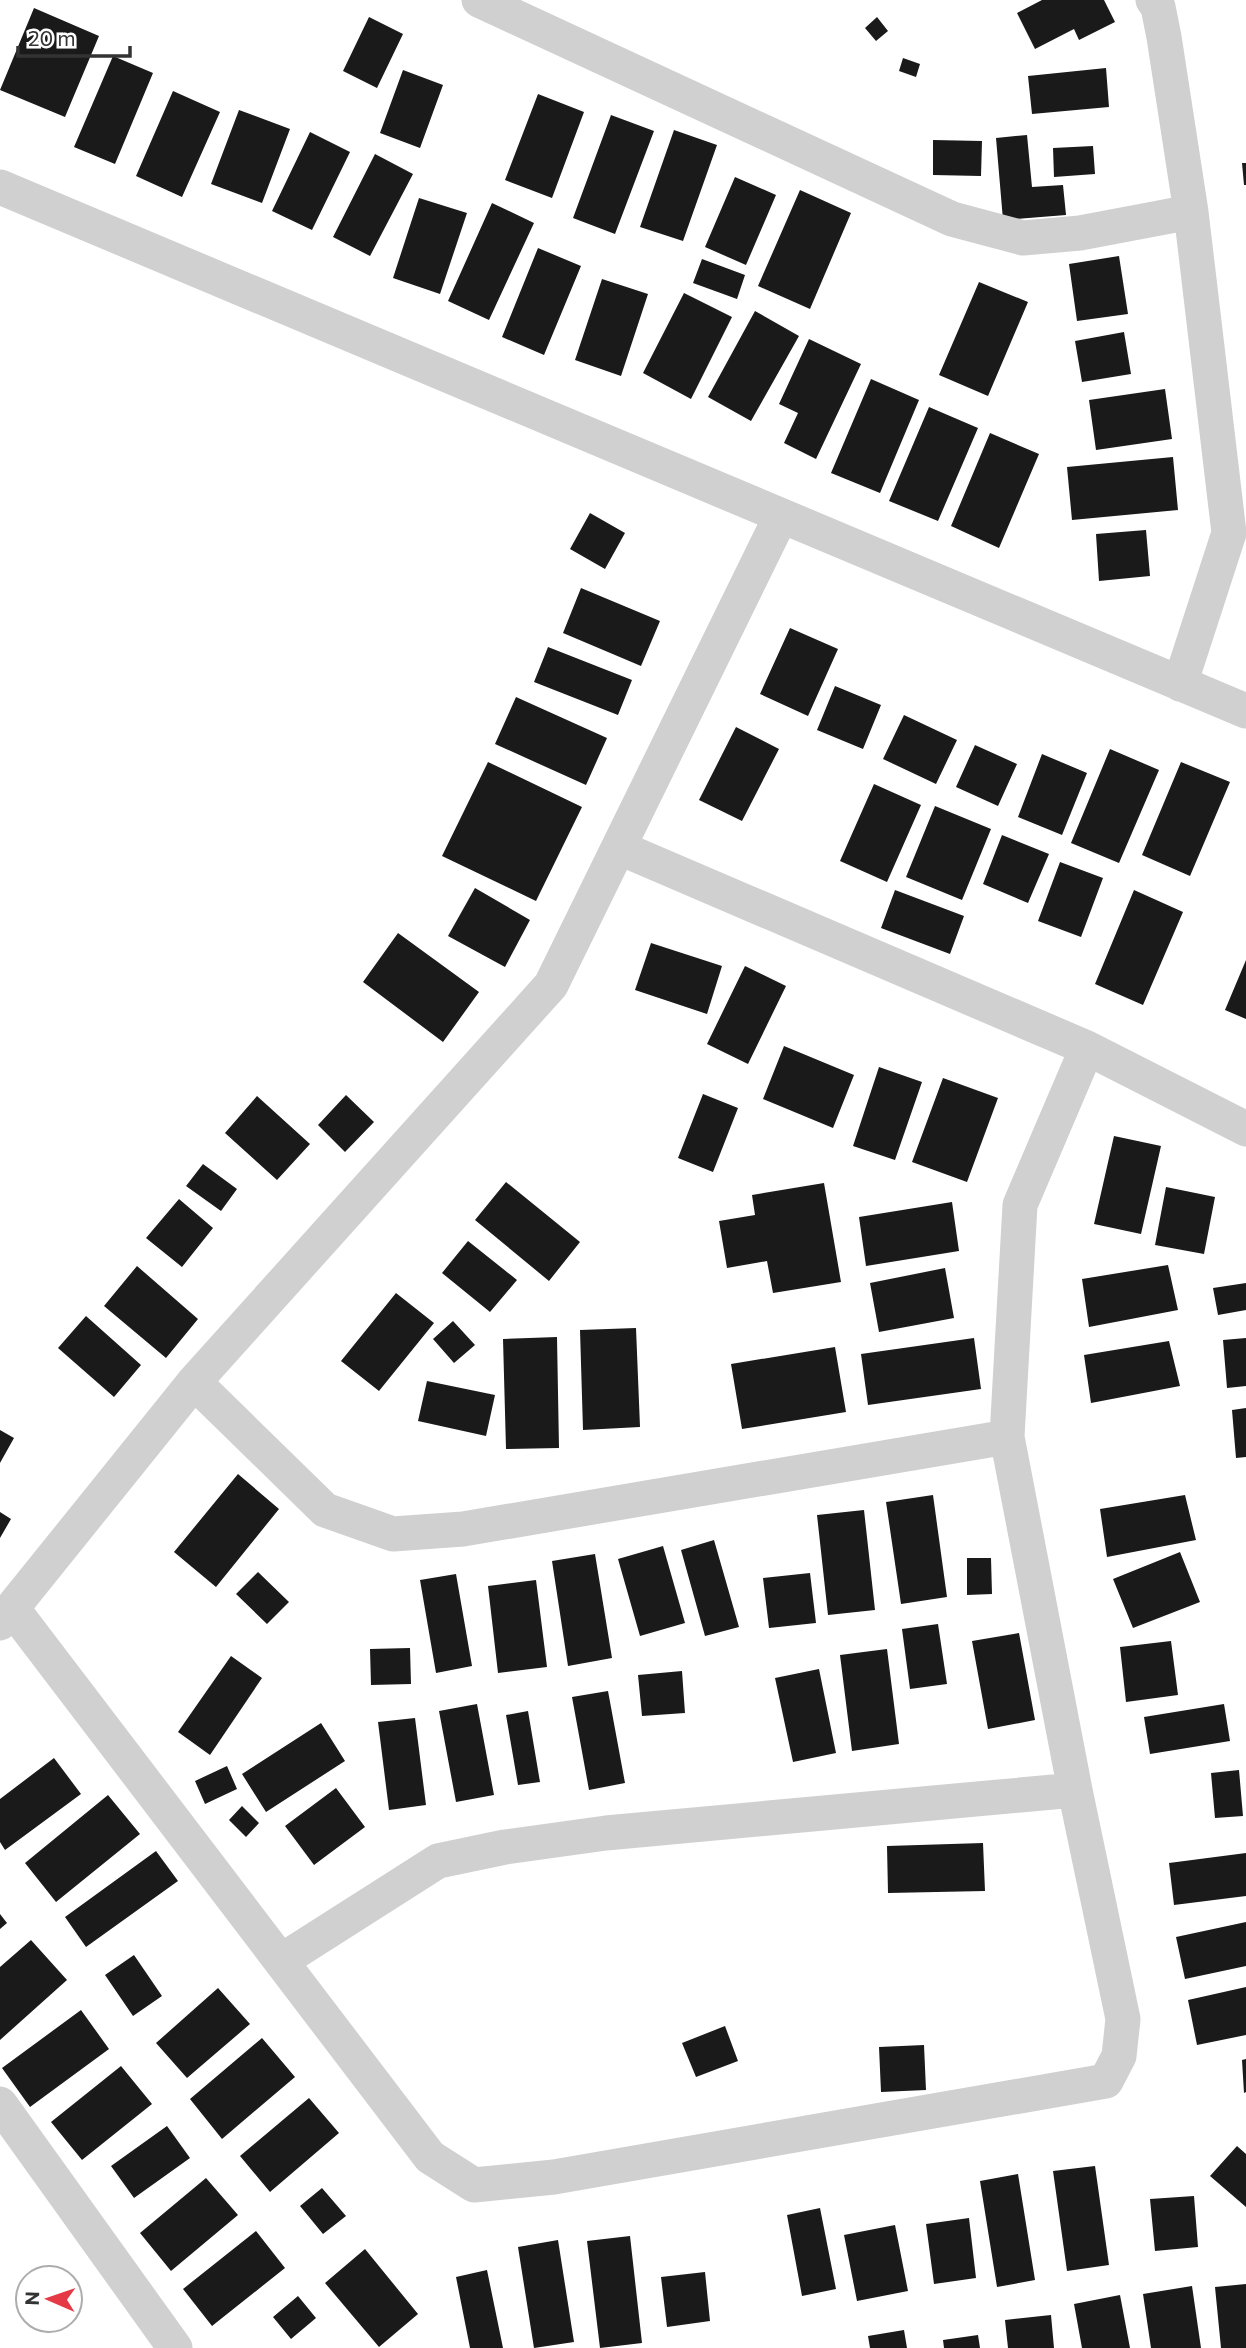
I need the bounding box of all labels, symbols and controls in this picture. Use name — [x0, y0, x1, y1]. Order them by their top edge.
scale bar — [18, 14, 130, 58]
text: 20 m — [28, 25, 76, 50]
north arrow — [14, 2264, 84, 2334]
text: N — [20, 2291, 43, 2306]

